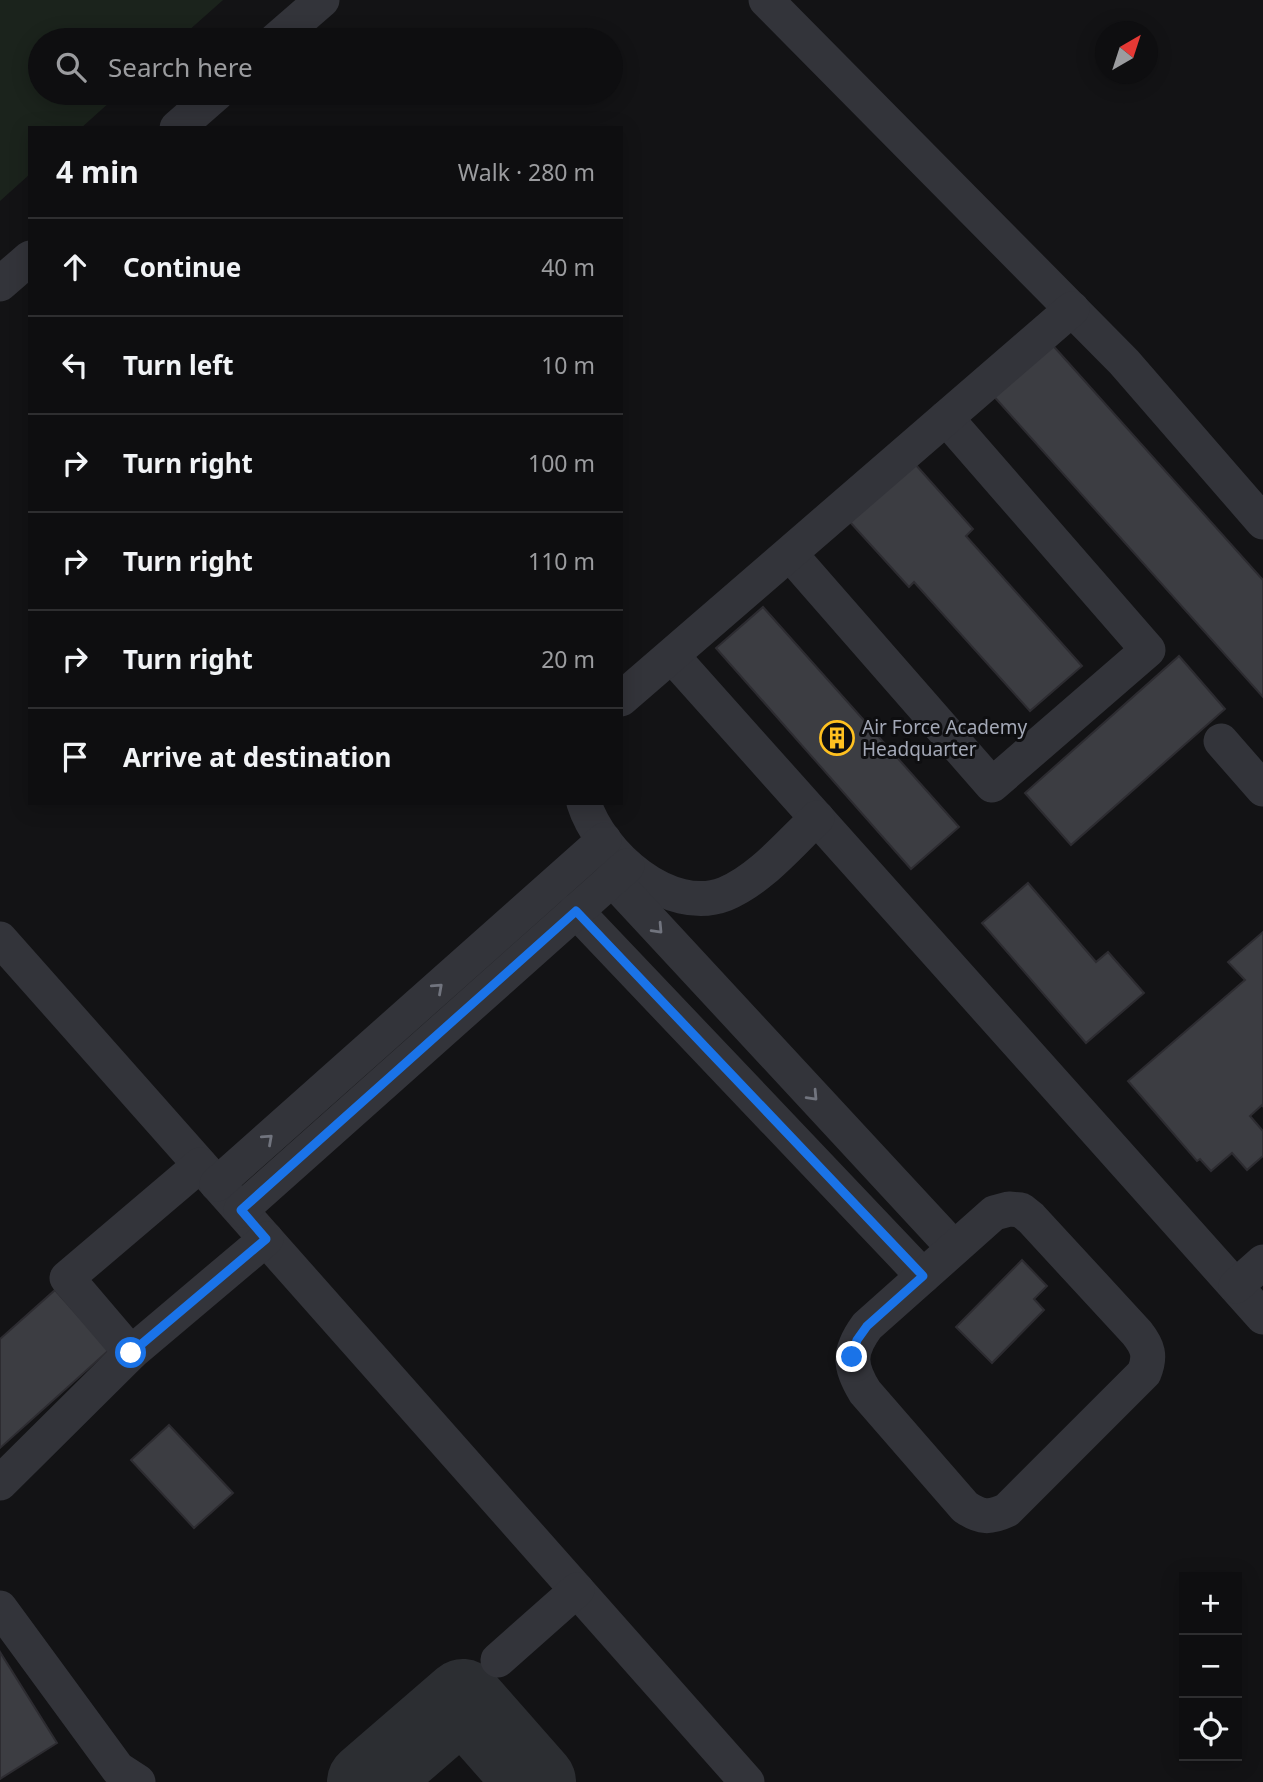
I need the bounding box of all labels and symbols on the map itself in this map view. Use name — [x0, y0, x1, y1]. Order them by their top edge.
north arrow — [1095, 21, 1158, 84]
place label: Air Force Academy Headquarter — [862, 714, 1028, 762]
building icon: Air Force Academy Headquarter — [818, 719, 856, 757]
one-way arrow — [650, 921, 663, 934]
one-way arrow — [430, 984, 443, 996]
one-way arrow — [805, 1088, 817, 1101]
one-way arrow — [260, 1135, 273, 1147]
route start — [115, 1337, 146, 1368]
route end — [836, 1341, 867, 1372]

